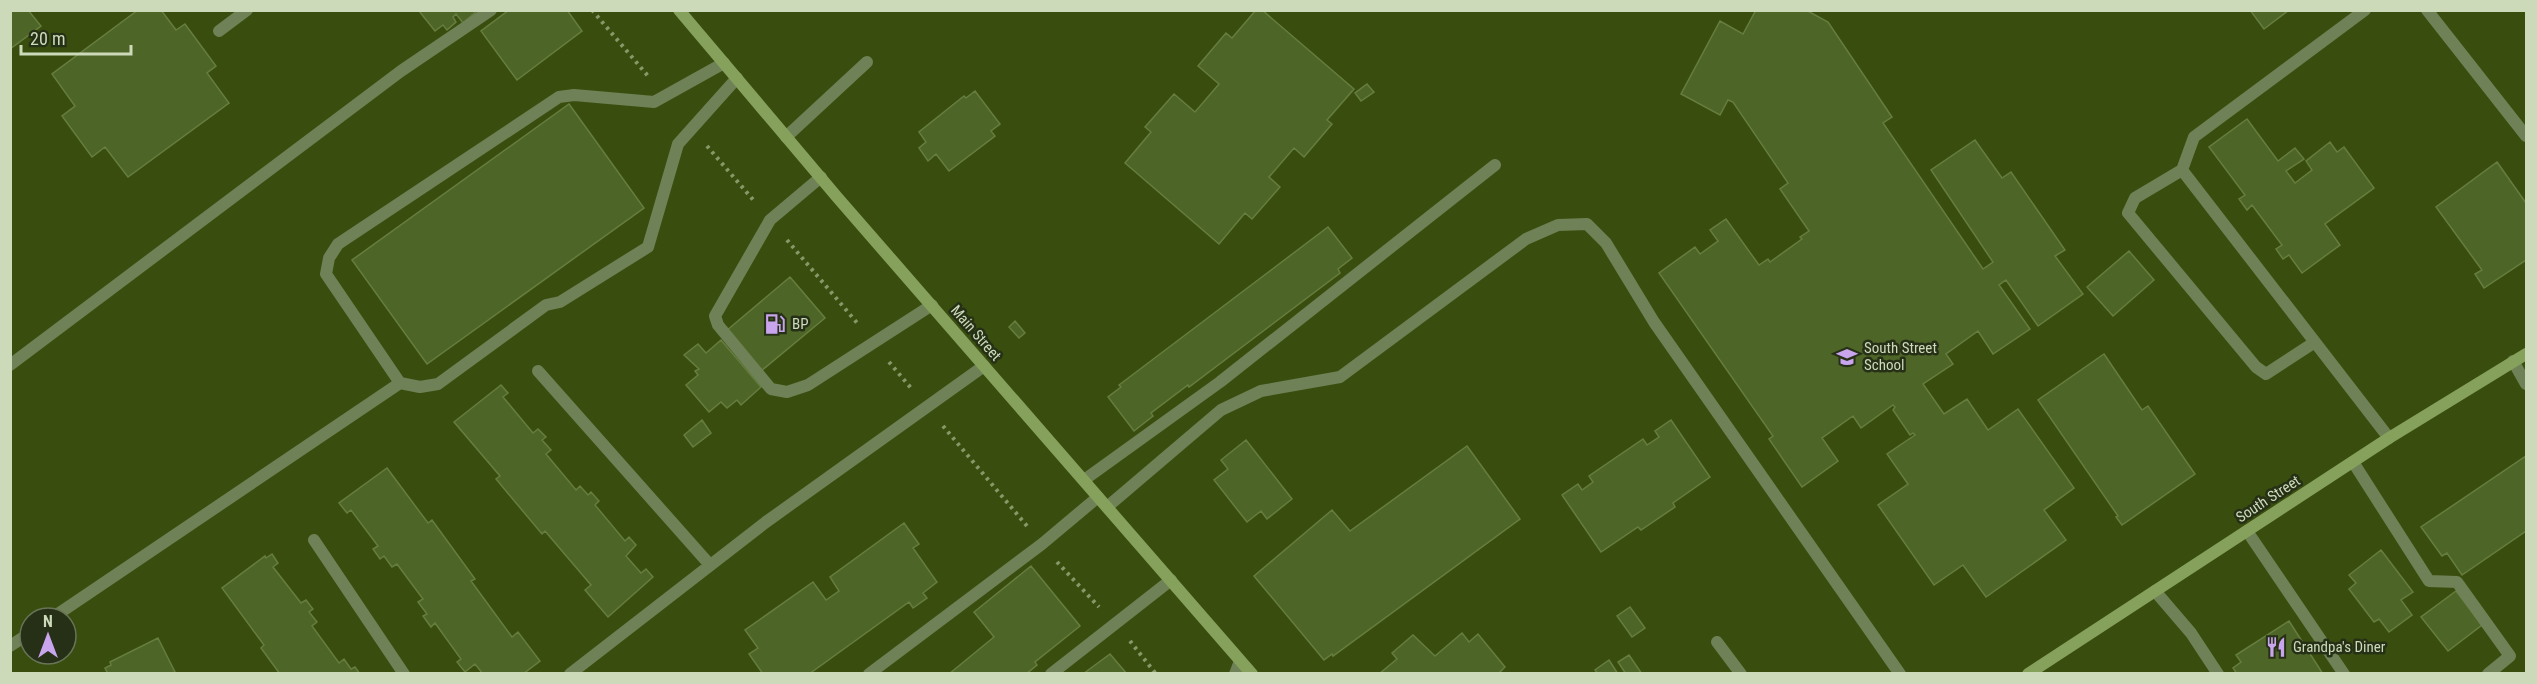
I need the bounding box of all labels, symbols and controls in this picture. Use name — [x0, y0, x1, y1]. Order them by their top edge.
scale bar — [21, 18, 130, 56]
text: 20 m — [30, 28, 65, 49]
street label: Main Street — [947, 302, 1005, 364]
fuel station icon: BP — [763, 312, 787, 336]
place label: BP — [792, 315, 809, 333]
place label: South Street School — [1864, 339, 1937, 374]
school or university icon: South Street School — [1835, 345, 1859, 369]
street label: South Street — [2233, 472, 2303, 526]
north arrow — [18, 606, 78, 666]
text: N — [43, 612, 53, 631]
restaurant icon: Grandpa's Diner — [2264, 635, 2288, 659]
place label: Grandpa's Diner — [2293, 638, 2386, 656]

